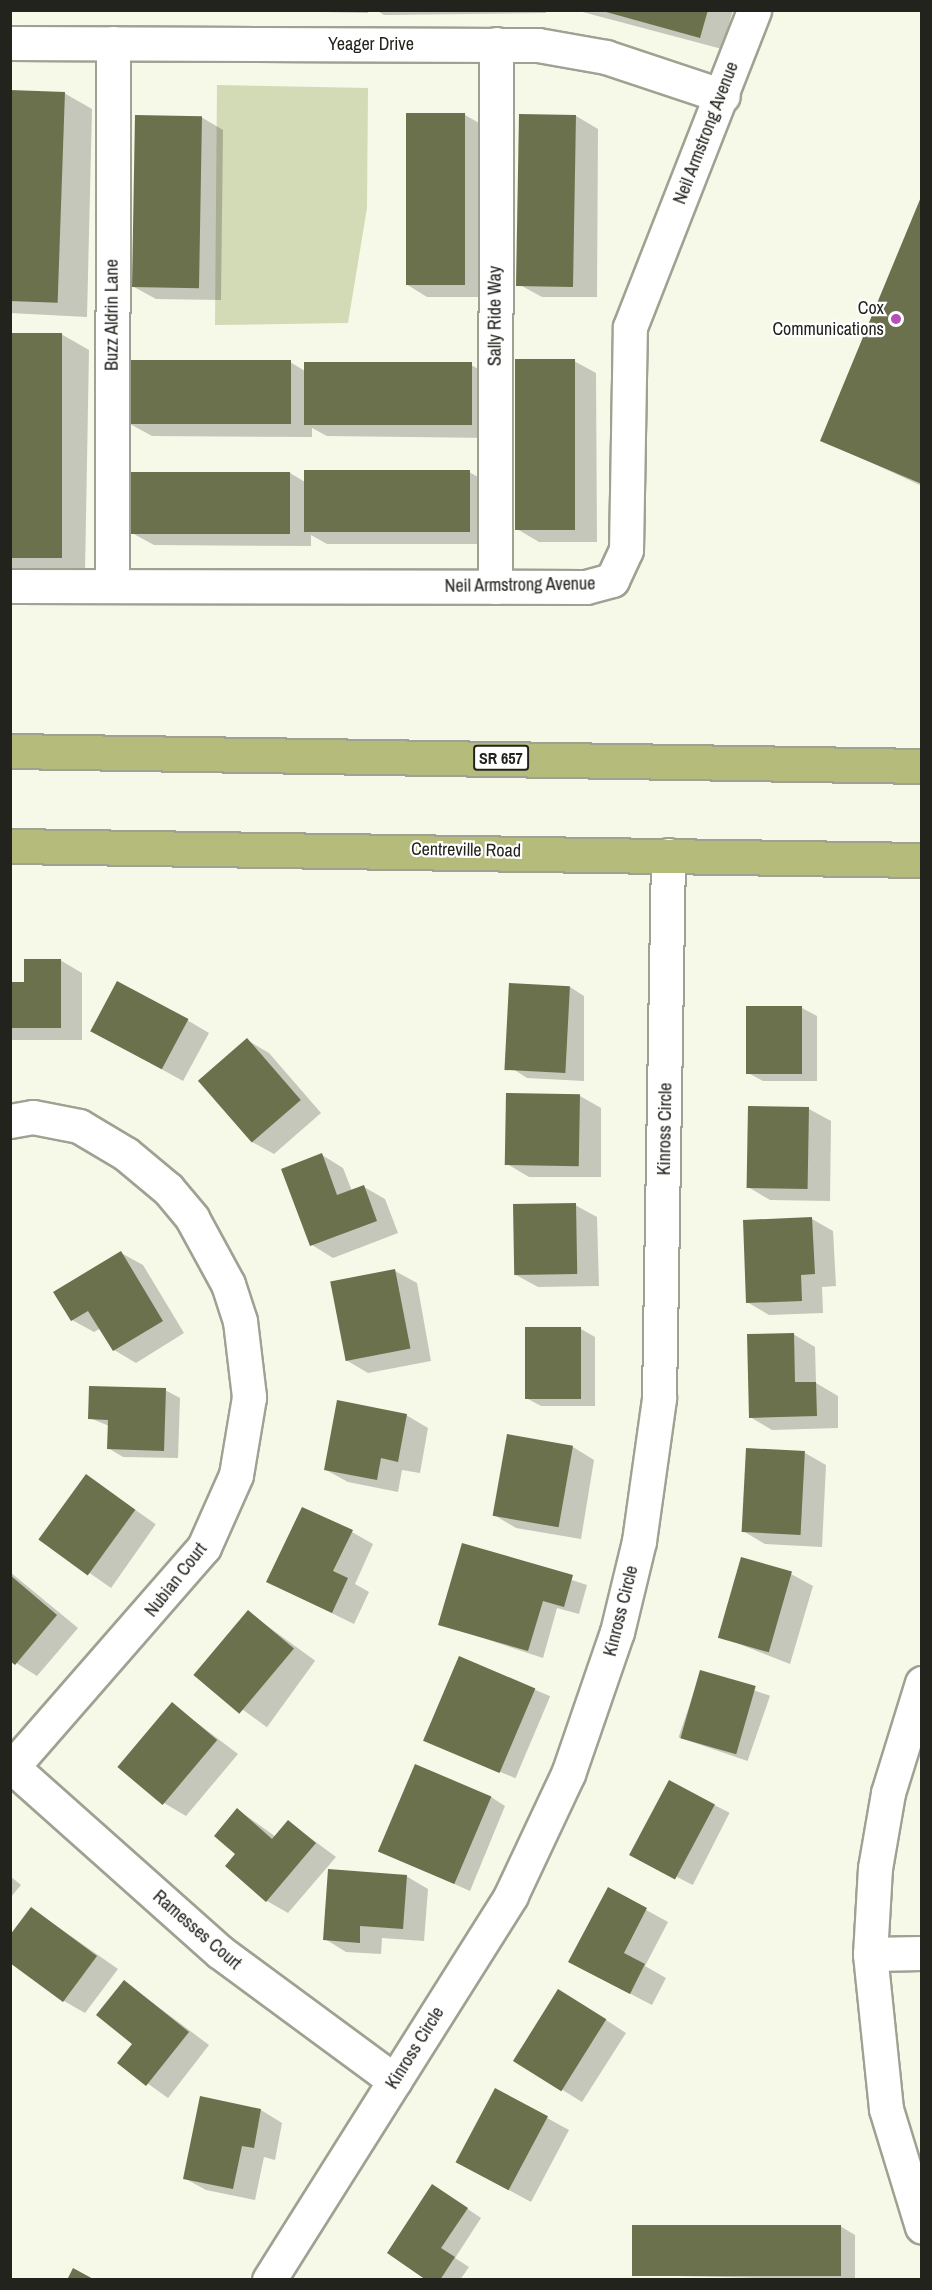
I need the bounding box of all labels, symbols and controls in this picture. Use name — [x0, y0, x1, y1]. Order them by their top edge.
street label: Yeager Drive — [328, 33, 414, 55]
street label: Neil Armstrong Avenue — [669, 58, 743, 208]
street label: Buzz Aldrin Lane — [101, 259, 123, 371]
street label: Sally Ride Way — [484, 266, 506, 366]
place label: Cox Communications — [772, 298, 884, 340]
marker: Cox Communications — [889, 312, 903, 326]
street label: Neil Armstrong Avenue — [444, 573, 596, 597]
road number: SR 657 — [472, 745, 530, 771]
street label: Centreville Road — [411, 838, 521, 862]
street label: Kinross Circle — [653, 1082, 677, 1176]
street label: Nubian Court — [140, 1539, 212, 1621]
street label: Kinross Circle — [599, 1563, 643, 1659]
street label: Ramesses Court — [148, 1886, 246, 1974]
street label: Kinross Circle — [381, 2003, 449, 2093]

